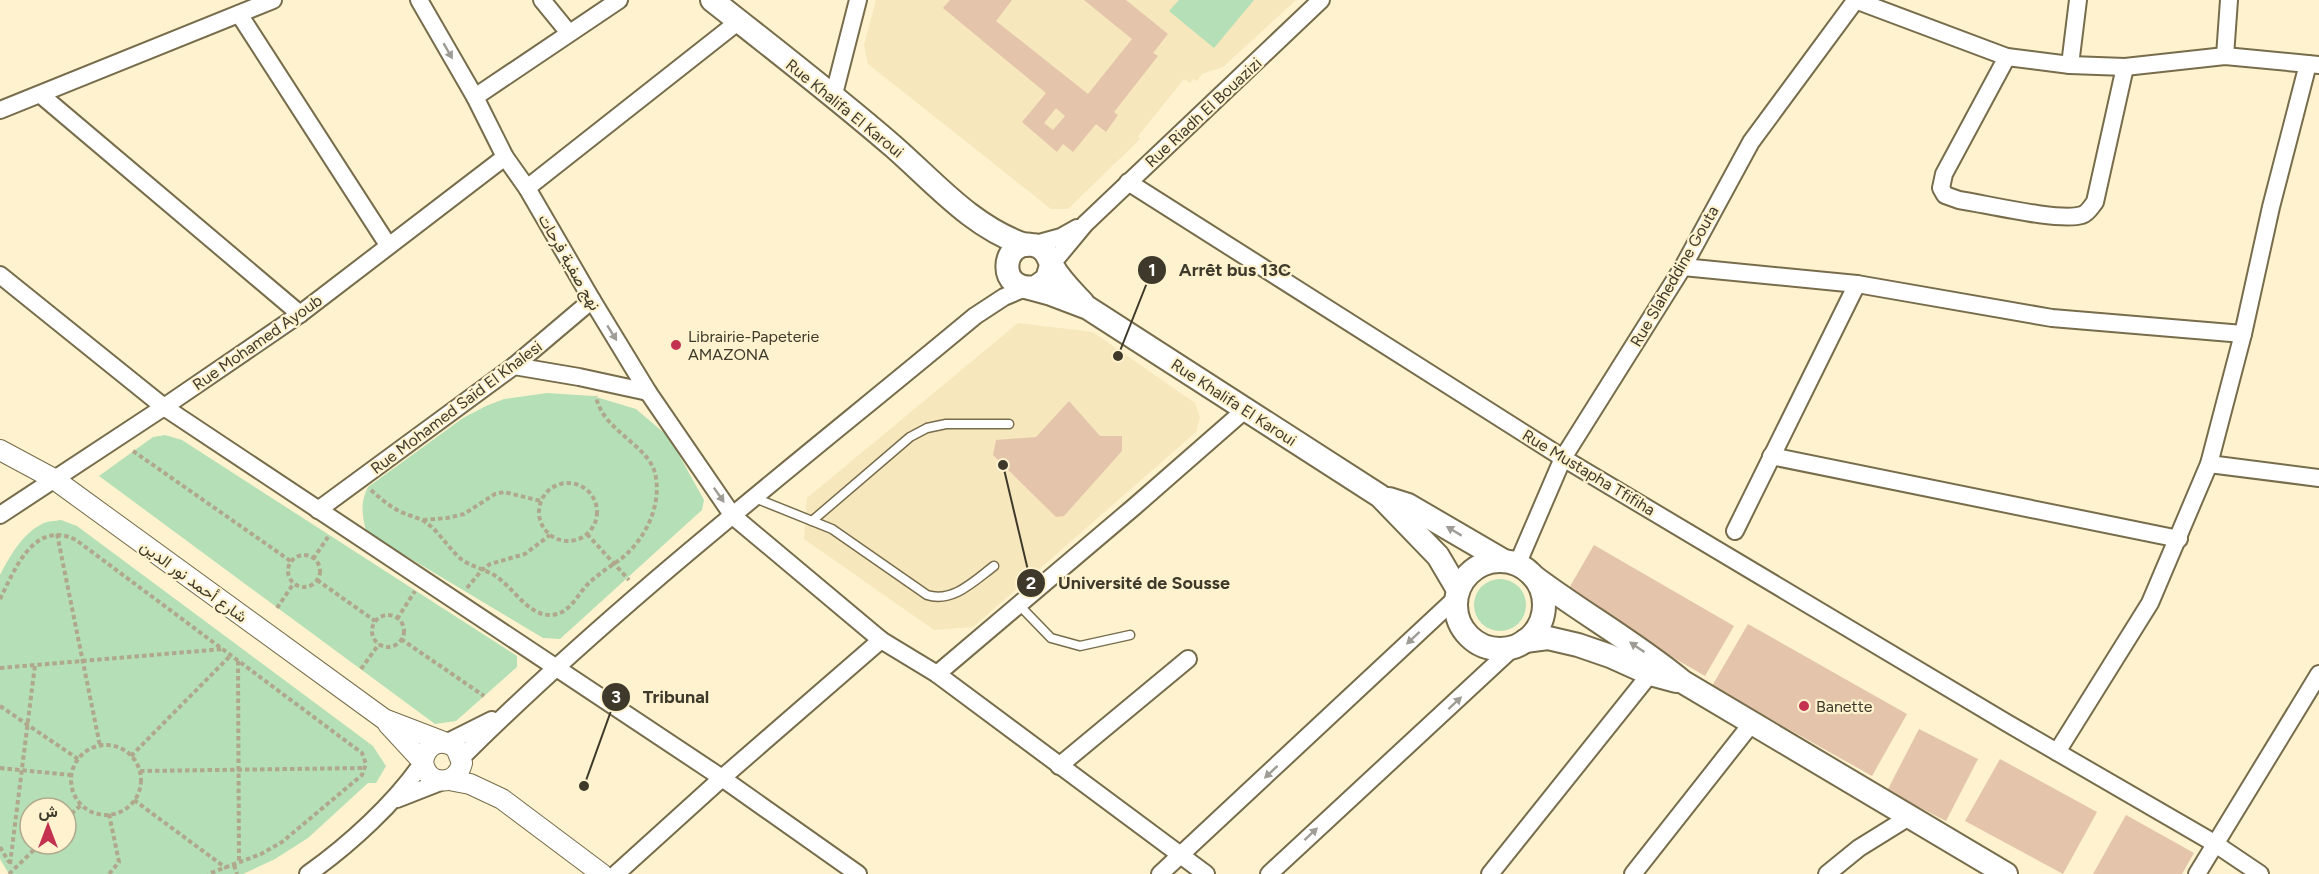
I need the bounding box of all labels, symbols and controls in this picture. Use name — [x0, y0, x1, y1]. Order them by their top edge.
one-way arrow — [443, 43, 453, 60]
street label: Rue Riadh El Bouazizi — [1141, 54, 1265, 171]
street label: Rue Khalifa El Karoui — [782, 55, 907, 162]
street label: Rue Slaheddine Gouta — [1626, 202, 1723, 350]
street label: نهج صفية فرحات — [533, 211, 605, 315]
callout: Arrêt bus 13C — [1137, 252, 1303, 288]
text: 1 — [1148, 259, 1156, 281]
text: Arrêt bus 13C — [1179, 259, 1291, 281]
street label: Rue Mohamed Ayoub — [189, 291, 326, 394]
one-way arrow — [606, 324, 617, 341]
place label: Librairie-Papeterie AMAZONA — [688, 327, 820, 364]
street label: Rue Mohamed Saïd El Khalesi — [367, 337, 546, 478]
marker: Librairie-Papeterie AMAZONA — [669, 338, 683, 352]
street label: Rue Khalifa El Karoui — [1167, 355, 1300, 450]
street label: Rue Mustapha Tfifiha — [1519, 425, 1659, 520]
one-way arrow — [713, 487, 724, 503]
one-way arrow — [1446, 526, 1462, 537]
street label: شارع أحمد نور الدين — [135, 536, 251, 628]
callout: Université de Sousse — [1016, 565, 1242, 601]
text: 2 — [1026, 572, 1036, 594]
text: Université de Sousse — [1058, 572, 1230, 594]
one-way arrow — [1407, 631, 1421, 645]
one-way arrow — [1629, 642, 1645, 653]
callout: Tribunal — [601, 679, 721, 715]
text: 3 — [611, 686, 621, 708]
text: Tribunal — [643, 686, 709, 708]
one-way arrow — [1448, 696, 1462, 710]
place label: Banette — [1816, 697, 1873, 716]
marker: Banette — [1797, 699, 1811, 713]
one-way arrow — [1264, 765, 1279, 778]
north arrow — [18, 796, 78, 856]
text: ش — [38, 802, 58, 821]
one-way arrow — [1304, 827, 1319, 841]

